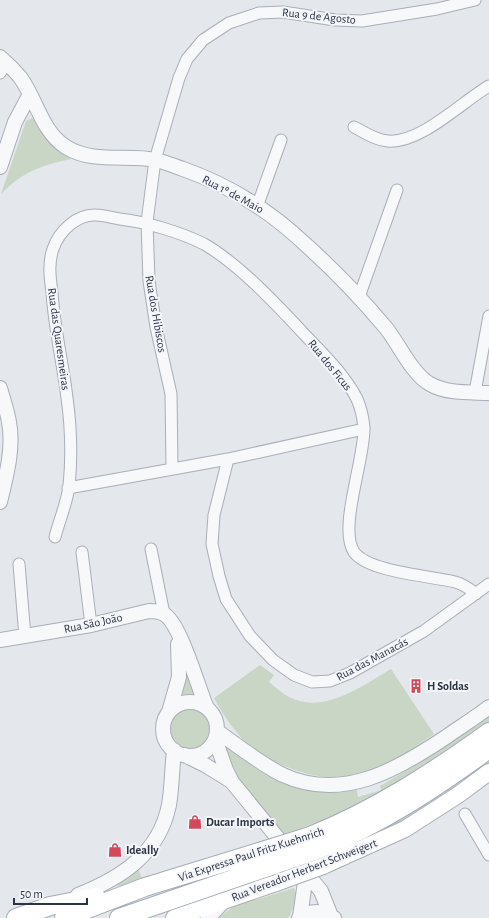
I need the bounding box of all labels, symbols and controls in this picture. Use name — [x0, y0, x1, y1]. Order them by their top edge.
street label: Rua 9 de Agosto — [282, 6, 357, 26]
street label: Rua 1º de Maio — [200, 173, 266, 215]
street label: Rua dos Hibiscos — [143, 274, 169, 354]
street label: Rua das Quaresmeiras — [45, 287, 72, 391]
street label: Rua dos Ficus — [306, 337, 354, 393]
street label: Rua São João — [63, 611, 124, 635]
street label: Rua das Manacás — [334, 635, 410, 683]
building icon: H Soldas — [408, 678, 424, 694]
place label: H Soldas — [427, 680, 469, 692]
shop icon: Ducar Imports — [187, 814, 203, 830]
place label: Ducar Imports — [206, 816, 275, 828]
street label: Via Expressa Paul Fritz Kuehnrich — [177, 825, 325, 883]
street label: Rua Vereador Herbert Schweigert — [230, 837, 379, 903]
shop icon: Ideally — [107, 842, 123, 858]
place label: Ideally — [126, 844, 159, 857]
scale bar — [14, 880, 87, 906]
text: 50 m — [20, 888, 43, 900]

